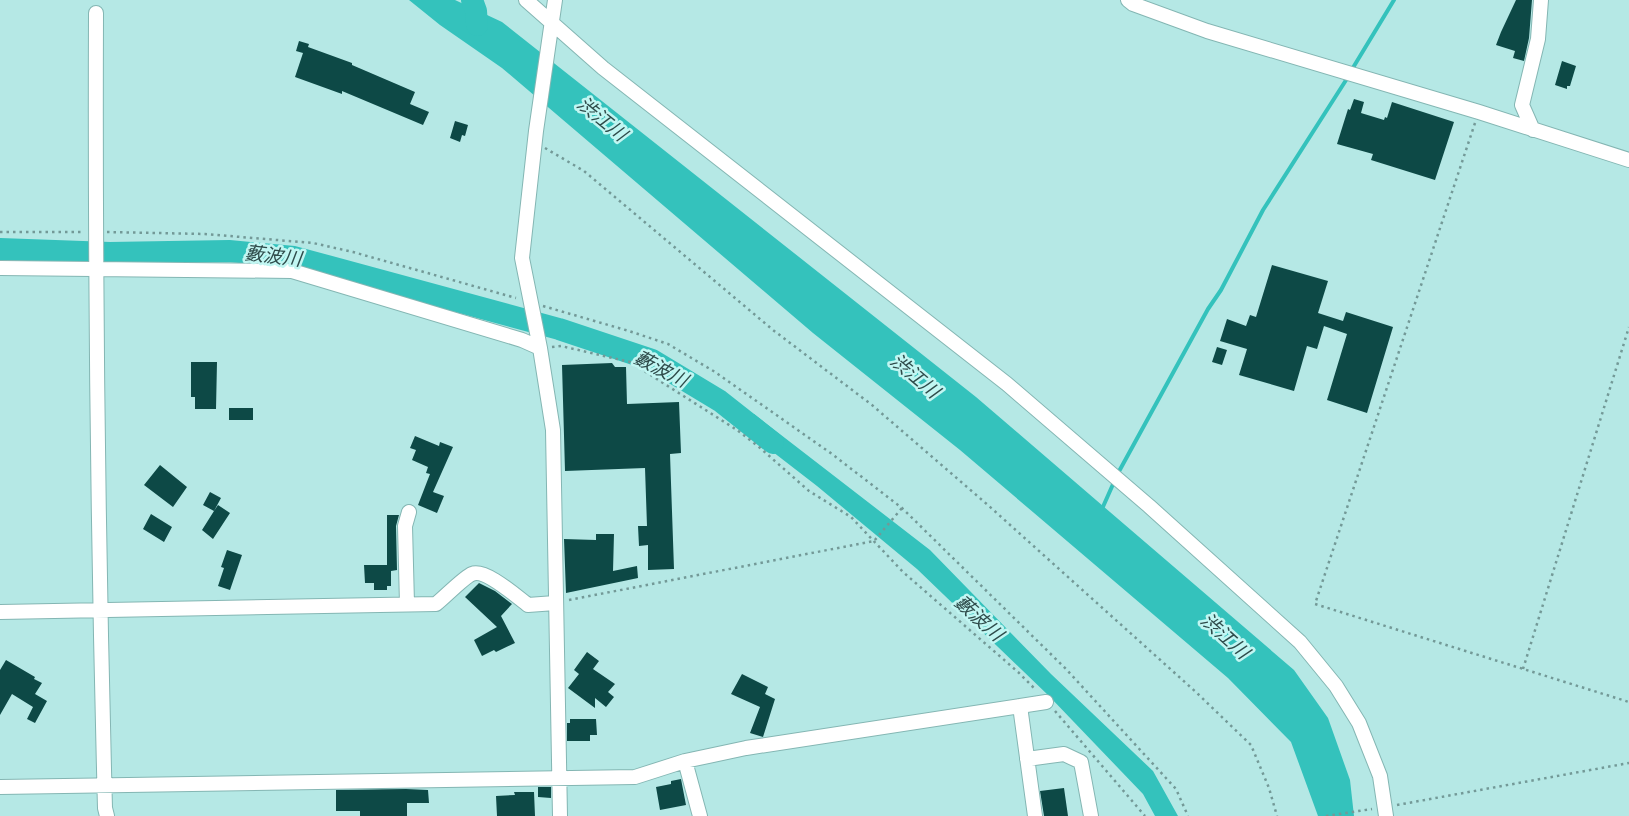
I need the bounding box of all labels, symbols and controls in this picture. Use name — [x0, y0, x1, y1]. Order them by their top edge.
water label: 渋江川 — [573, 92, 633, 147]
water label: 藪波川 — [243, 241, 305, 271]
water label: 藪波川 — [630, 346, 693, 393]
water label: 渋江川 — [886, 349, 946, 404]
water label: 藪波川 — [950, 590, 1009, 647]
water label: 渋江川 — [1196, 608, 1255, 665]

